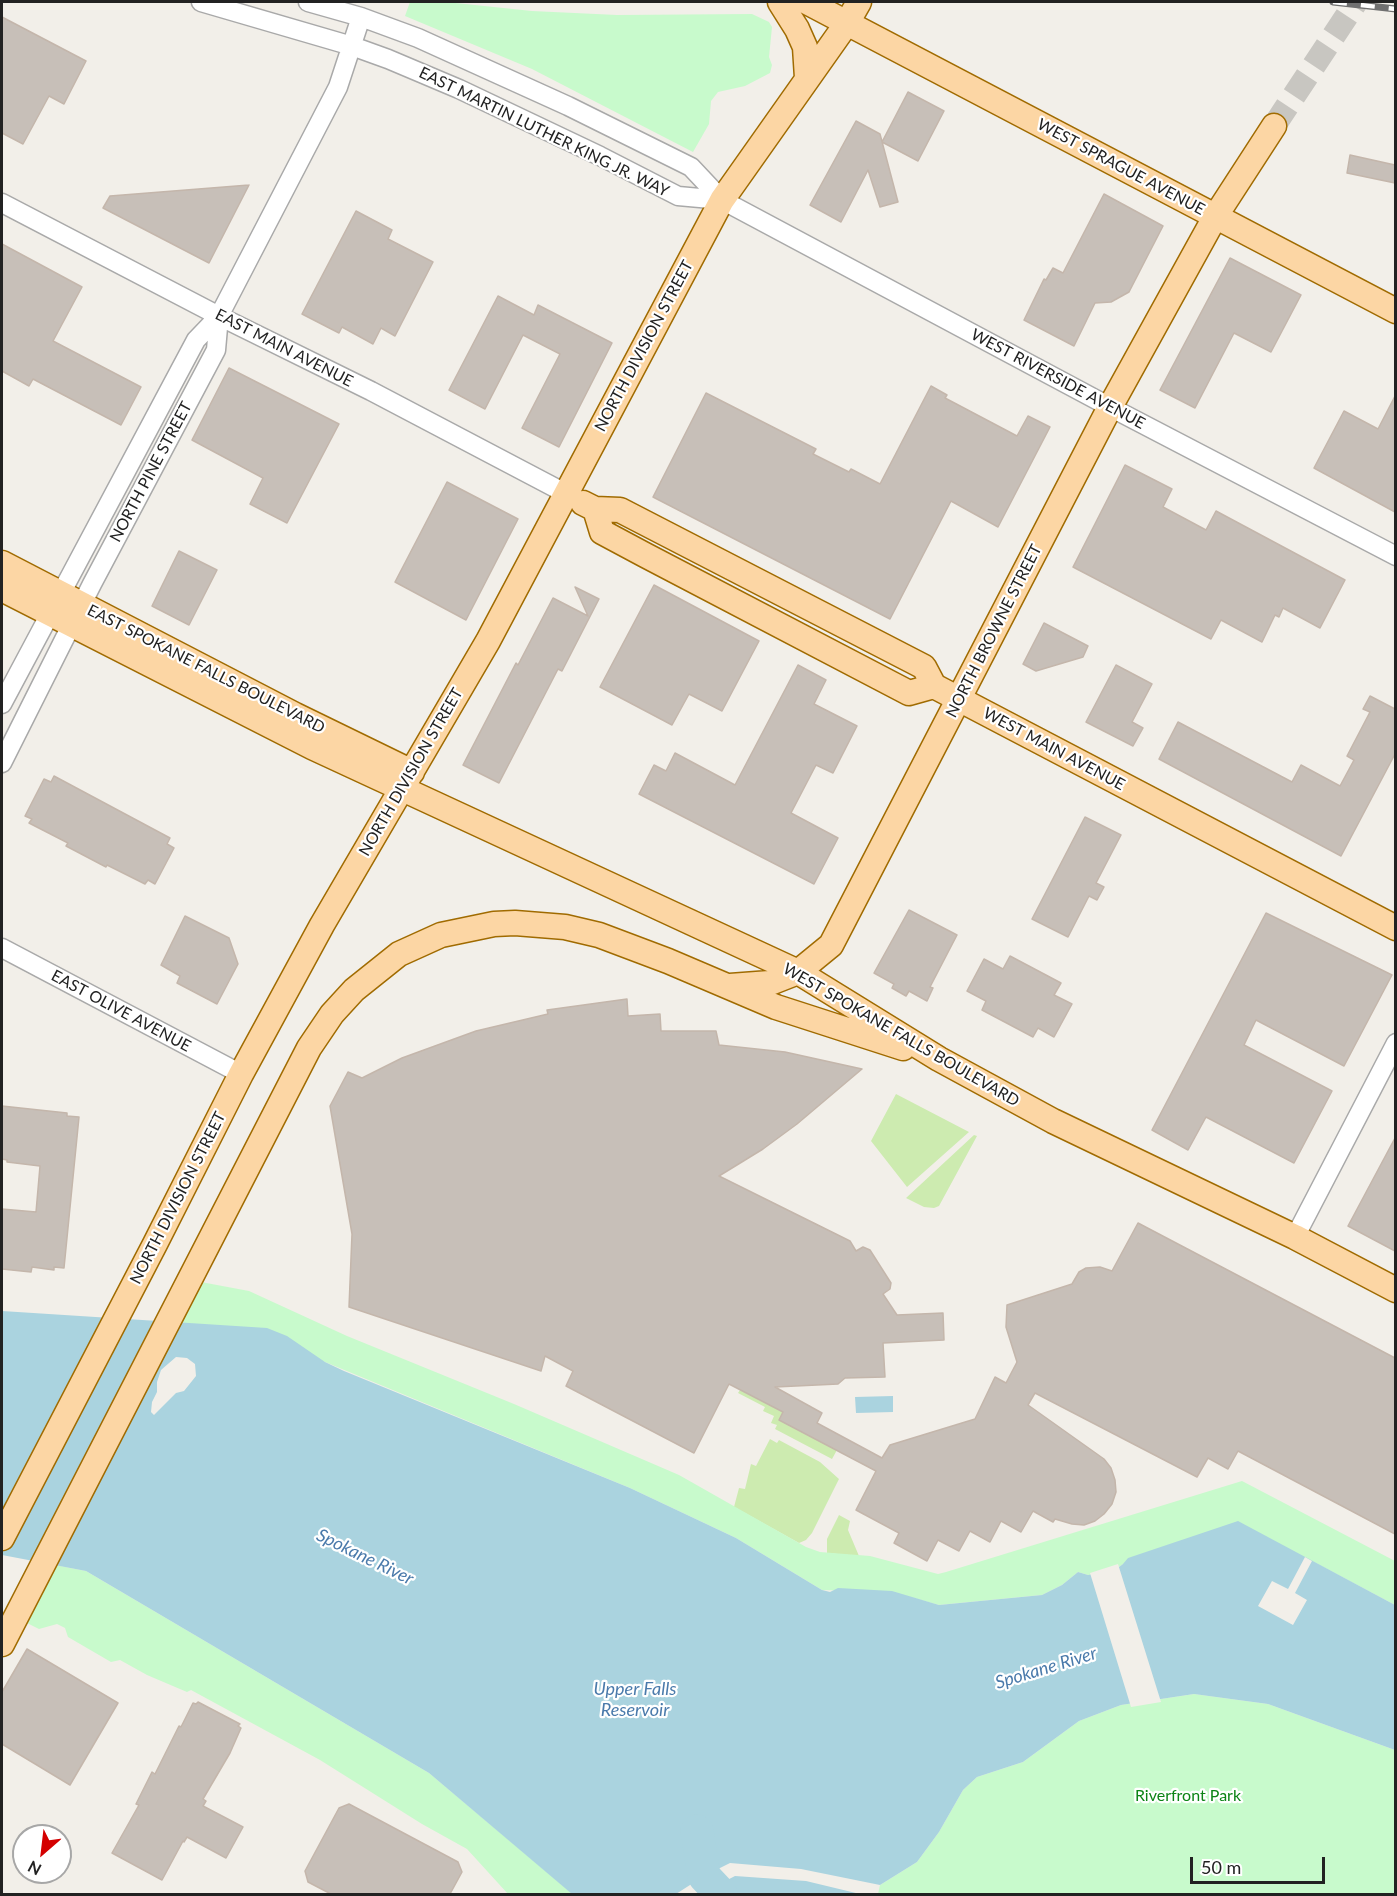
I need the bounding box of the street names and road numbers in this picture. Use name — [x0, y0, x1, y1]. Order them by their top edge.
street label: EAST MARTIN LUTHER KING JR. WAY — [416, 63, 672, 201]
street label: WEST SPRAGUE AVENUE — [1034, 115, 1208, 219]
street label: NORTH DIVISION STREET — [591, 257, 697, 435]
street label: EAST MAIN AVENUE — [212, 305, 356, 391]
street label: WEST RIVERSIDE AVENUE — [968, 325, 1148, 433]
street label: NORTH PINE STREET — [106, 399, 196, 545]
street label: NORTH BROWNE STREET — [942, 541, 1046, 721]
street label: EAST SPOKANE FALLS BOULEVARD — [84, 601, 328, 737]
street label: NORTH DIVISION STREET — [355, 685, 467, 859]
street label: WEST MAIN AVENUE — [980, 703, 1128, 795]
street label: WEST SPOKANE FALLS BOULEVARD — [779, 959, 1023, 1111]
street label: EAST OLIVE AVENUE — [48, 966, 194, 1056]
street label: NORTH DIVISION STREET — [126, 1109, 230, 1287]

